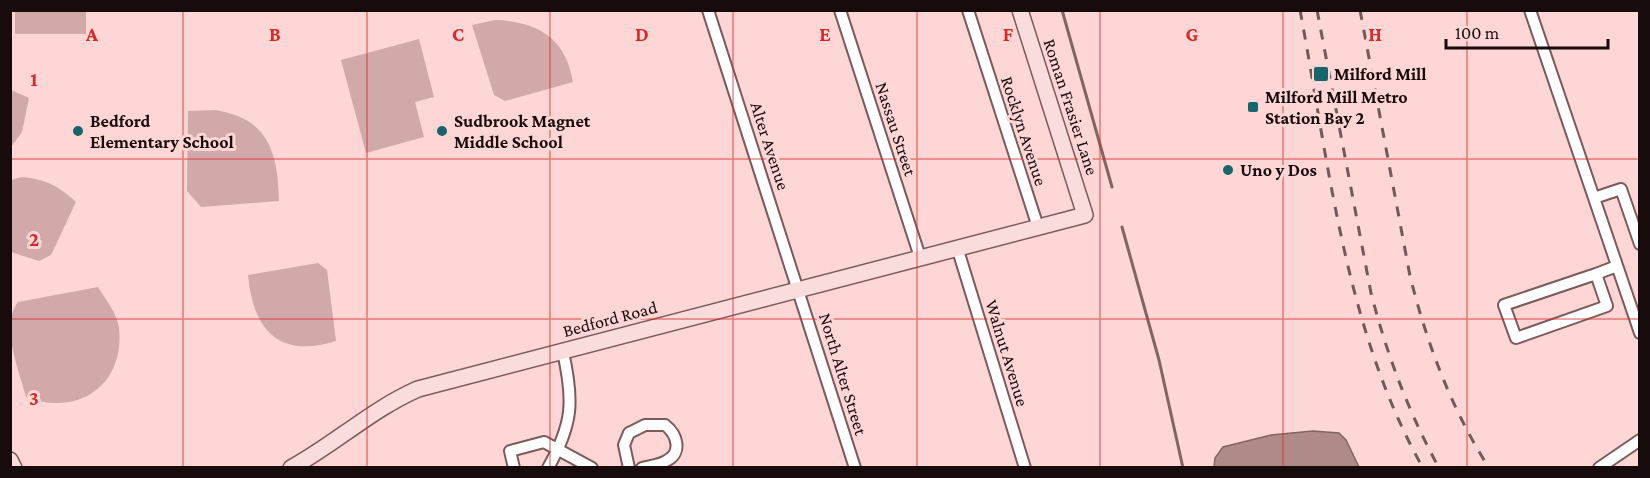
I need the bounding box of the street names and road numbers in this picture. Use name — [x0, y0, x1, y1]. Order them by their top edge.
street label: Roman Frasier Lane — [1040, 36, 1102, 178]
street label: Rocklyn Avenue — [997, 74, 1051, 188]
street label: Nassau Street — [871, 79, 921, 179]
street label: Alter Avenue — [746, 99, 794, 193]
street label: Bedford Road — [561, 297, 660, 341]
street label: Walnut Avenue — [981, 297, 1033, 409]
street label: North Alter Street — [815, 310, 871, 439]

